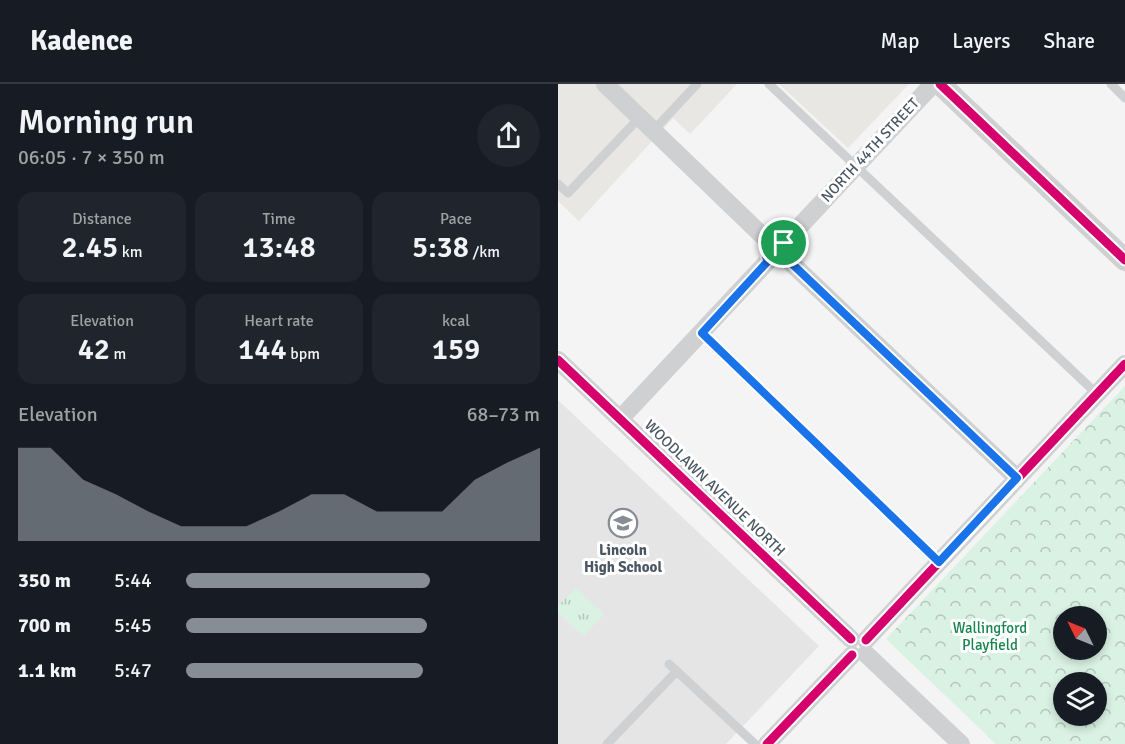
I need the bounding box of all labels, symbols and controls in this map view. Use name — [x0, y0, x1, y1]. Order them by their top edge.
text: Kadence — [30, 24, 133, 58]
text: Map — [881, 28, 919, 54]
text: Layers — [952, 28, 1010, 54]
text: Share — [1043, 28, 1095, 54]
street label: NORTH 44TH STREET — [817, 94, 923, 206]
text: Morning run — [18, 102, 194, 143]
button: share — [477, 104, 540, 167]
text: 06:05 · 7 × 350 m — [18, 145, 165, 170]
text: Distance — [72, 209, 132, 229]
text: Time — [263, 209, 295, 229]
text: Pace — [440, 209, 472, 229]
pin — [758, 217, 809, 268]
icon: arrive — [767, 226, 800, 259]
text: 2.45 — [61, 229, 118, 266]
text: 13:48 — [242, 229, 316, 266]
text: 5:38 — [412, 229, 469, 266]
text: km — [118, 242, 143, 262]
text: /km — [469, 242, 500, 262]
text: Elevation — [70, 311, 134, 331]
text: Heart rate — [244, 311, 314, 331]
text: kcal — [442, 311, 470, 331]
text: 42 — [78, 331, 110, 368]
text: 144 — [238, 331, 287, 368]
text: 159 — [432, 331, 480, 368]
text: m — [110, 344, 126, 364]
text: bpm — [287, 344, 320, 364]
text: Elevation — [18, 402, 98, 427]
text: 68–73 m — [467, 402, 540, 427]
street label: WOODLAWN AVENUE NORTH — [641, 416, 789, 560]
school or university icon: Lincoln High School — [607, 507, 639, 539]
place label: Lincoln High School — [584, 541, 662, 576]
text: 350 m — [18, 568, 71, 593]
text: 5:44 — [114, 568, 152, 593]
north arrow — [1053, 606, 1107, 660]
map controls — [1053, 606, 1107, 726]
text: 700 m — [18, 613, 71, 638]
text: 5:45 — [114, 613, 152, 638]
park label: Wallingford Playfield — [953, 619, 1027, 654]
text: 1.1 km — [18, 658, 76, 683]
text: 5:47 — [114, 658, 152, 683]
button: layers — [1053, 672, 1107, 726]

